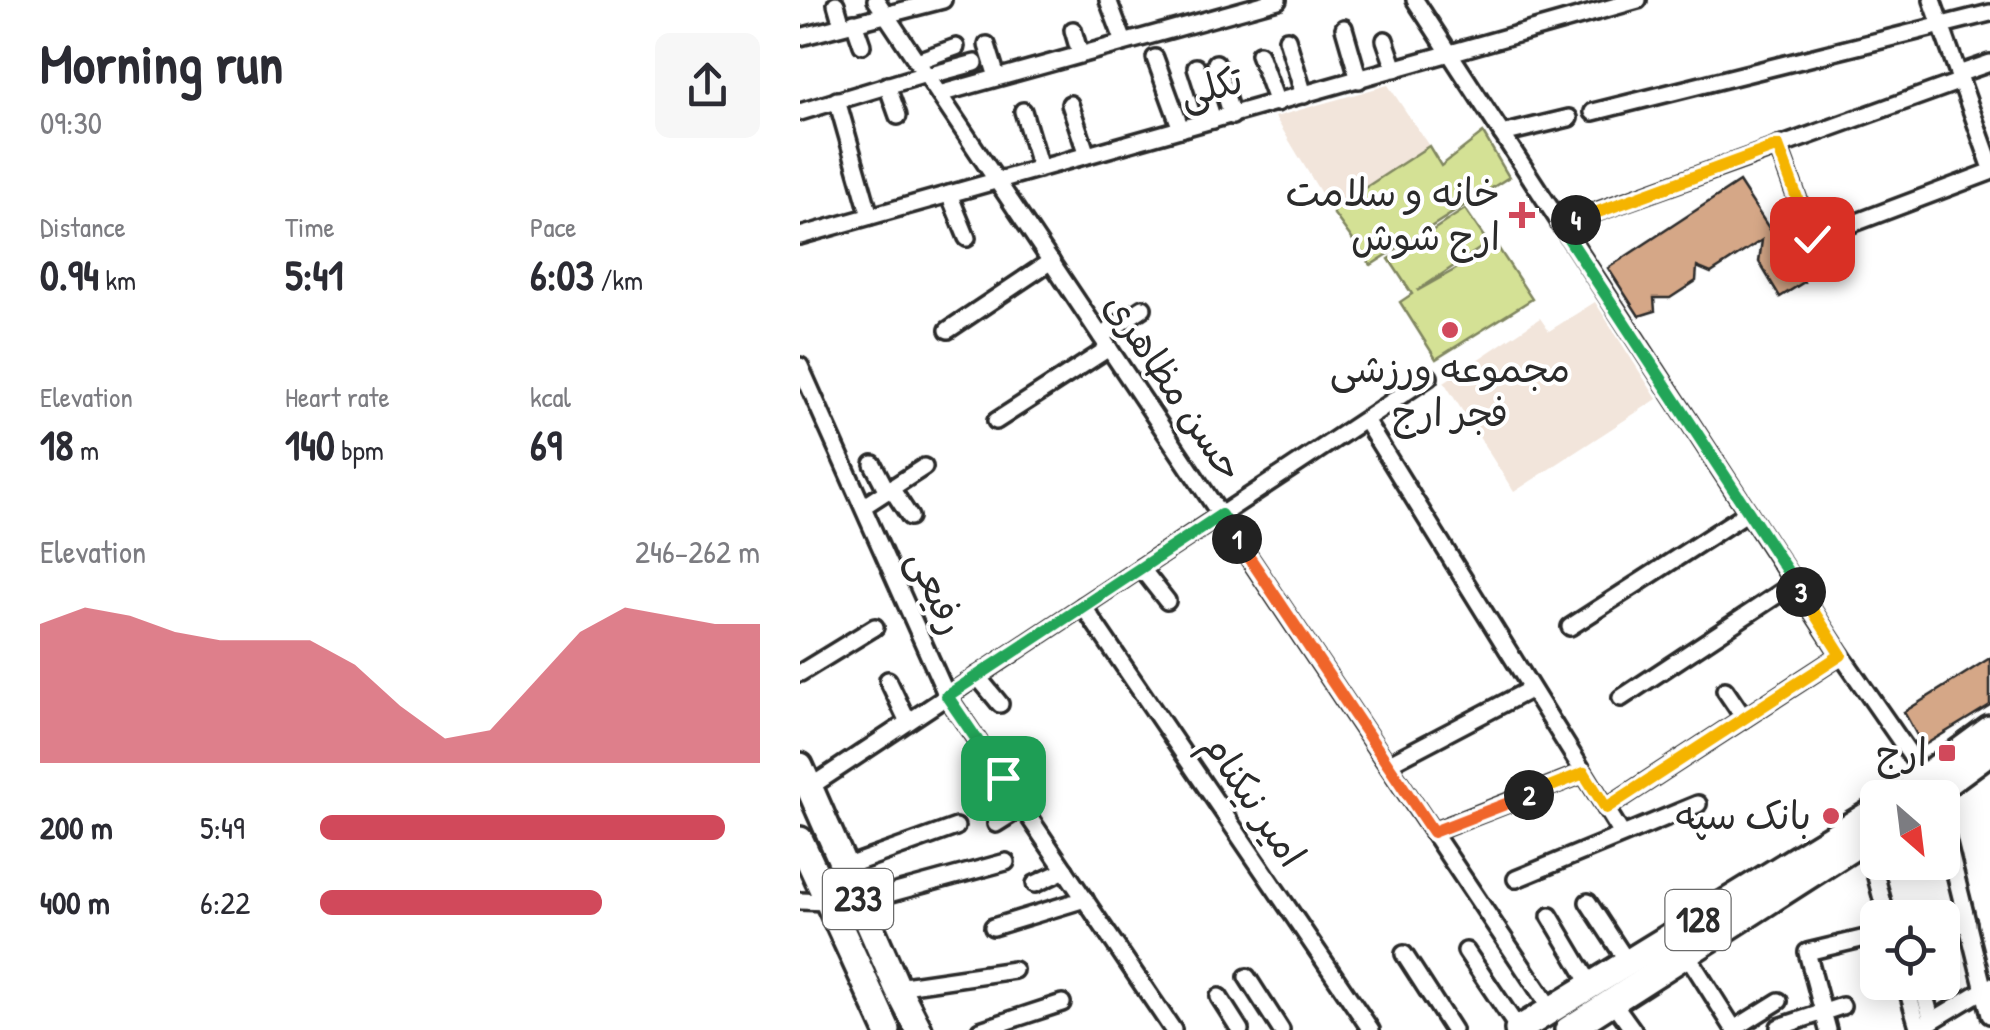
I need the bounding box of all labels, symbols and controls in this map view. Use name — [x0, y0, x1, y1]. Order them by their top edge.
text: Morning run — [40, 26, 283, 100]
button: share — [655, 33, 760, 138]
street label: تکلی — [1173, 52, 1249, 119]
text: 09:30 — [40, 101, 102, 144]
place label: خانه و سلامت ارج شوش — [1286, 166, 1500, 263]
pin: 4 — [1551, 195, 1601, 245]
pin — [1770, 197, 1855, 282]
text: 4 — [1571, 201, 1581, 239]
marker: خانه و سلامت ارج شوش — [1509, 202, 1535, 228]
text: Distance — [40, 208, 126, 246]
text: Time — [285, 208, 335, 246]
text: Pace — [530, 208, 576, 246]
icon: check — [1785, 212, 1840, 267]
text: 0.94 — [40, 246, 99, 303]
text: 5:41 — [285, 246, 344, 303]
text: 6:03 — [530, 246, 594, 303]
text: km — [99, 261, 136, 299]
text: /km — [594, 261, 643, 299]
street label: حسن مظاهری — [1092, 282, 1257, 491]
marker: مجموعه ورزشی فجر ارج — [1439, 319, 1461, 341]
place label: مجموعه ورزشی فجر ارج — [1330, 342, 1570, 439]
text: Elevation — [40, 378, 133, 416]
text: Heart rate — [285, 378, 390, 416]
text: kcal — [530, 378, 571, 416]
text: 18 — [40, 416, 73, 473]
text: 140 — [285, 416, 335, 473]
text: 69 — [530, 416, 562, 473]
text: m — [73, 431, 99, 469]
text: bpm — [335, 431, 384, 469]
pin: 1 — [1212, 514, 1262, 564]
text: 1 — [1232, 520, 1242, 558]
text: Elevation — [40, 530, 146, 573]
text: 246–262 m — [635, 530, 760, 573]
street label: رفیعی — [896, 541, 980, 642]
pin: 3 — [1776, 567, 1826, 617]
text: 3 — [1795, 573, 1807, 611]
street label: امیر نیکنام — [1188, 722, 1319, 879]
place label: ارج — [1876, 726, 1927, 779]
pin — [961, 736, 1046, 821]
marker: ارج — [1936, 742, 1958, 764]
icon: arrive — [976, 751, 1031, 806]
pin: 2 — [1504, 770, 1554, 820]
text: 2 — [1522, 776, 1536, 814]
north arrow — [1860, 780, 1960, 880]
map controls — [1860, 780, 1960, 1000]
place label: بانک سپه — [1675, 789, 1811, 841]
marker: بانک سپه — [1820, 805, 1842, 827]
text: 200 m — [40, 806, 113, 849]
text: 5:49 — [200, 806, 245, 849]
road number: 233 — [823, 869, 893, 929]
text: 400 m — [40, 881, 110, 924]
text: 6:22 — [200, 881, 250, 924]
road number: 128 — [1666, 890, 1730, 950]
button: locate — [1860, 900, 1960, 1000]

